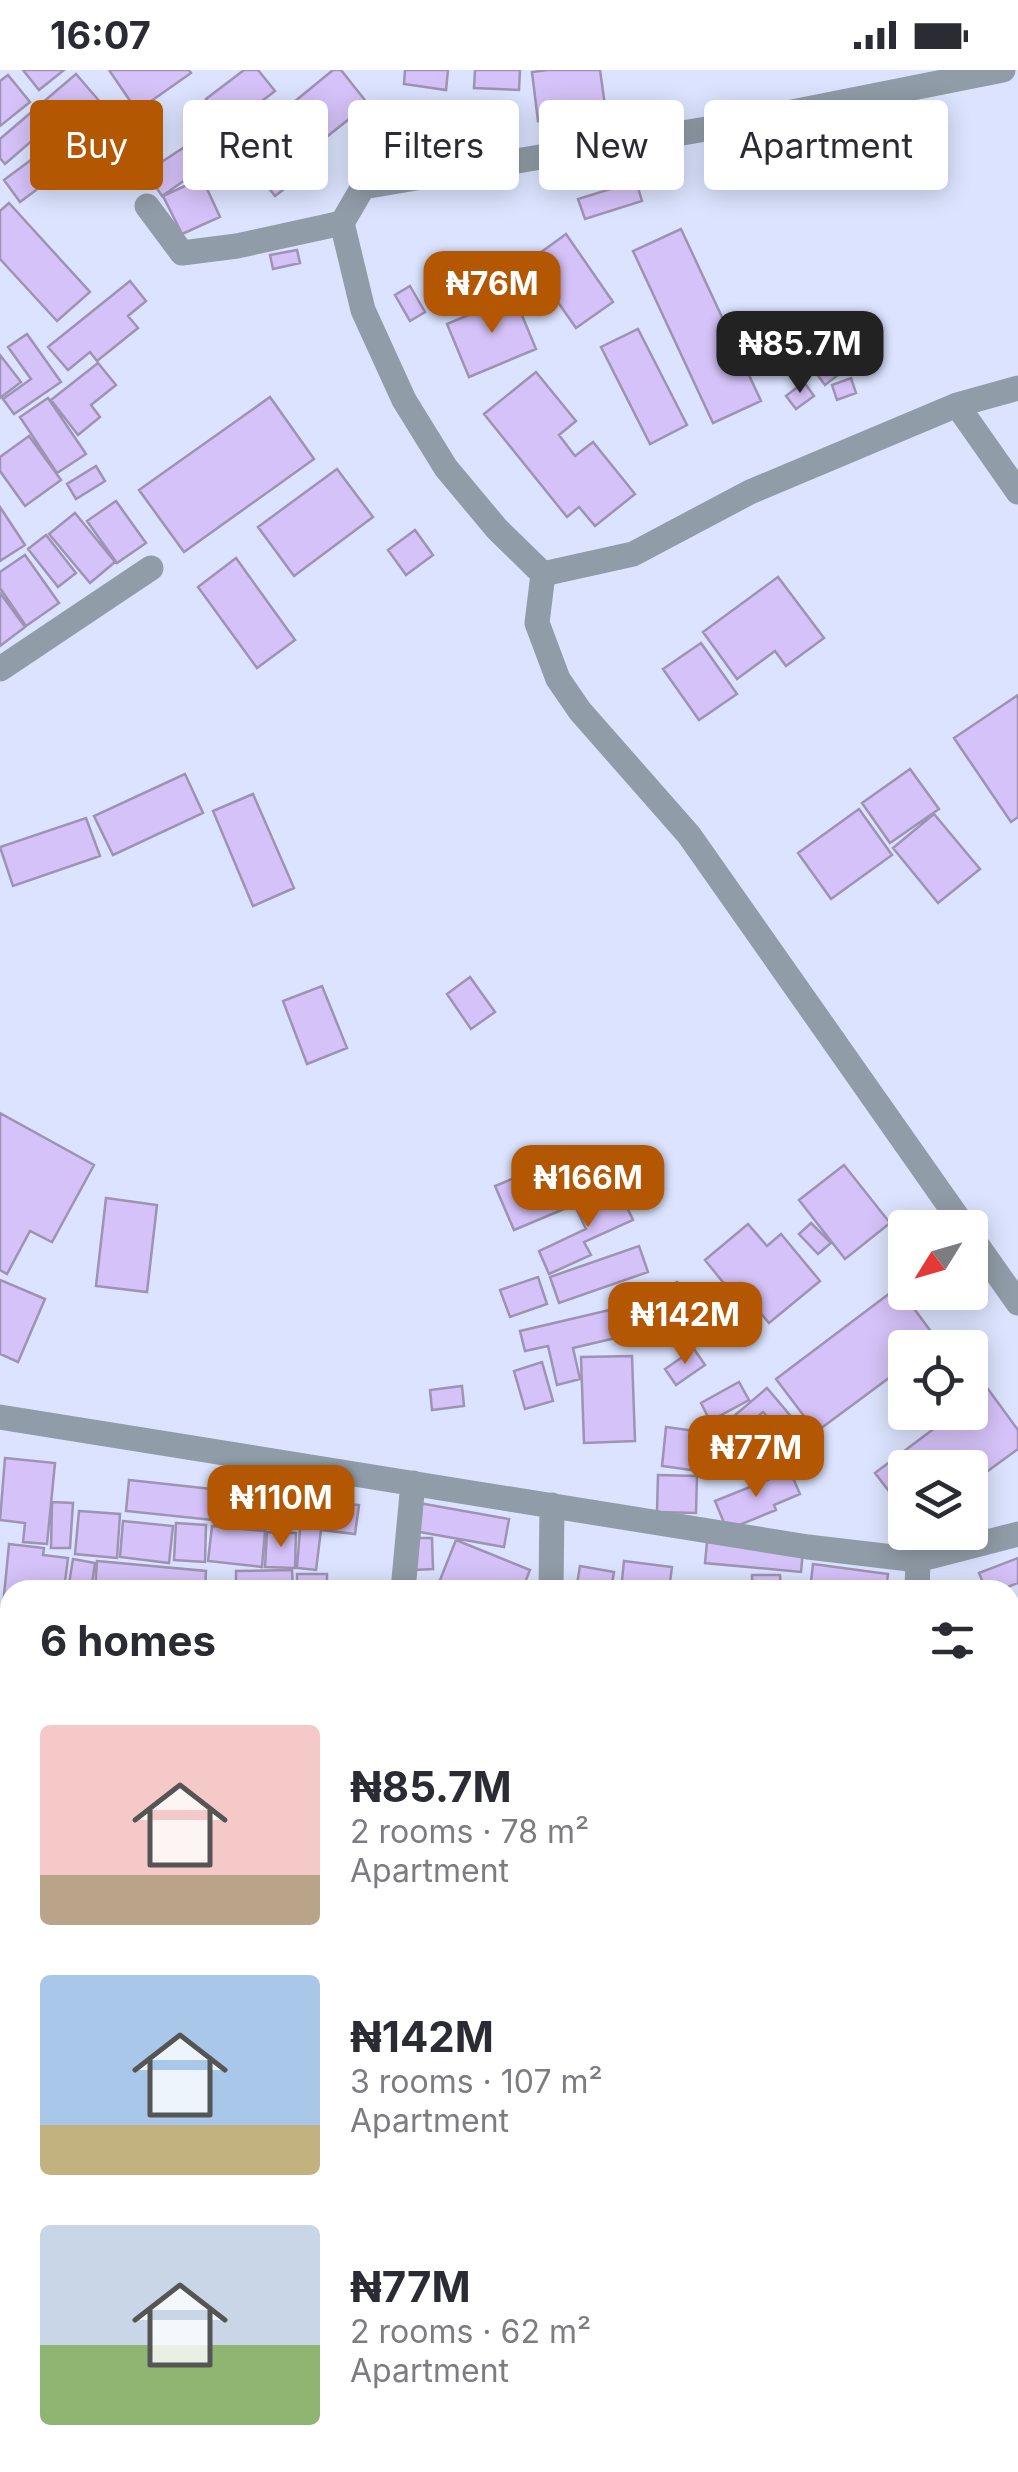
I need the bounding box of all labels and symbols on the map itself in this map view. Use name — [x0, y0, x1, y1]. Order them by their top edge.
pin: ₦76M — [433, 251, 551, 336]
pin: ₦85.7M — [719, 311, 881, 396]
pin: ₦166M — [518, 1145, 658, 1230]
north arrow — [888, 1210, 988, 1310]
pin: ₦142M — [615, 1282, 755, 1367]
pin: ₦77M — [697, 1415, 815, 1500]
pin: ₦110M — [211, 1465, 351, 1550]

